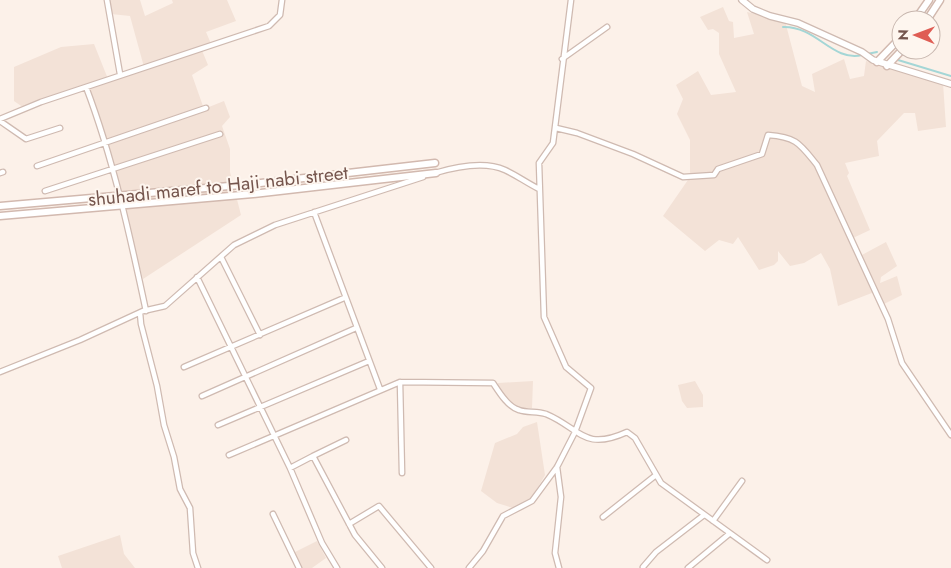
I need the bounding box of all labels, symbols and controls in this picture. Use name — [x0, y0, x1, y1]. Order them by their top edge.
north arrow — [891, 10, 941, 60]
text: N — [893, 29, 913, 41]
street label: shuhadi maref to Haji nabi street — [87, 159, 350, 213]

